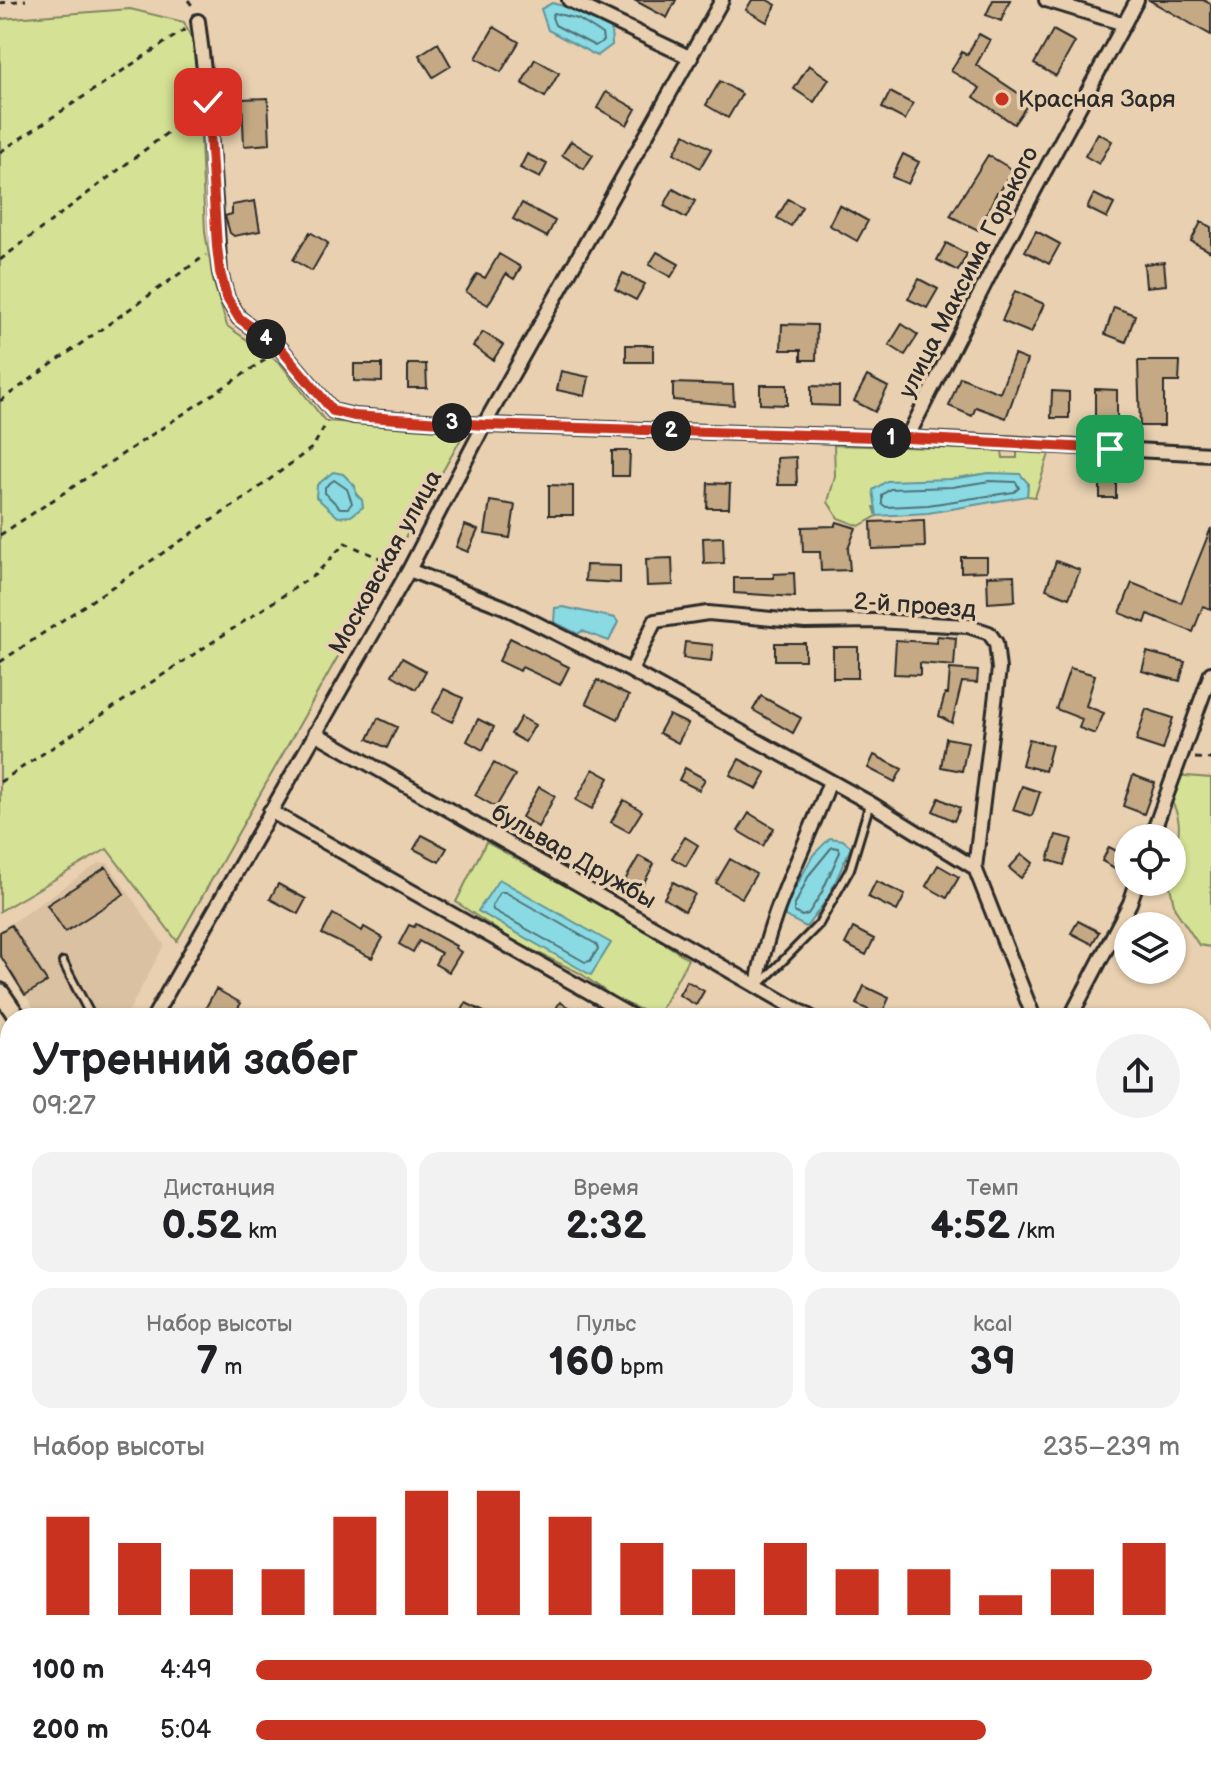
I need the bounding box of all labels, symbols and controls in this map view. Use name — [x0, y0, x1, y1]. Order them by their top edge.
pin — [174, 68, 242, 136]
icon: check — [186, 80, 230, 124]
place label: Красная Заря — [1018, 85, 1176, 114]
marker: Красная Заря — [993, 90, 1011, 108]
street label: улица Максима Горького — [892, 142, 1045, 403]
pin: 4 — [246, 319, 286, 359]
text: 4 — [260, 325, 272, 352]
pin: 3 — [432, 403, 472, 443]
text: 3 — [446, 409, 458, 436]
pin: 2 — [651, 411, 691, 451]
pin — [1076, 415, 1144, 483]
text: 2 — [664, 417, 678, 444]
pin: 1 — [871, 418, 911, 458]
text: 1 — [886, 424, 896, 451]
icon: arrive — [1088, 427, 1132, 471]
street label: Московская улица — [323, 465, 448, 660]
street label: 2-й проезд — [853, 587, 978, 624]
street label: бульвар Дружбы — [486, 798, 661, 915]
map controls — [1114, 824, 1186, 984]
button: locate — [1114, 824, 1186, 896]
button: layers — [1114, 912, 1186, 984]
text: Утренний забег — [32, 1034, 358, 1087]
button: share — [1096, 1034, 1180, 1118]
text: 09:27 — [32, 1091, 96, 1122]
text: Дистанция — [164, 1175, 275, 1202]
text: Время — [573, 1175, 639, 1202]
text: Темп — [967, 1175, 1019, 1202]
text: 0.52 — [161, 1202, 242, 1250]
text: 2:32 — [566, 1202, 646, 1250]
text: 4:52 — [930, 1202, 1010, 1250]
text: km — [242, 1218, 277, 1245]
text: /km — [1010, 1218, 1055, 1245]
text: Набор высоты — [146, 1311, 293, 1338]
text: Пульс — [576, 1311, 636, 1338]
text: kcal — [973, 1311, 1012, 1338]
text: 7 — [196, 1338, 218, 1386]
text: 160 — [548, 1338, 614, 1386]
text: 39 — [969, 1338, 1016, 1386]
text: m — [218, 1354, 242, 1381]
text: bpm — [614, 1354, 664, 1381]
text: Набор высоты — [32, 1432, 205, 1463]
text: 235–239 m — [1043, 1432, 1180, 1463]
text: 100 m — [32, 1655, 105, 1686]
text: 4:49 — [160, 1655, 212, 1686]
text: 200 m — [32, 1715, 109, 1746]
text: 5:04 — [160, 1715, 211, 1746]

